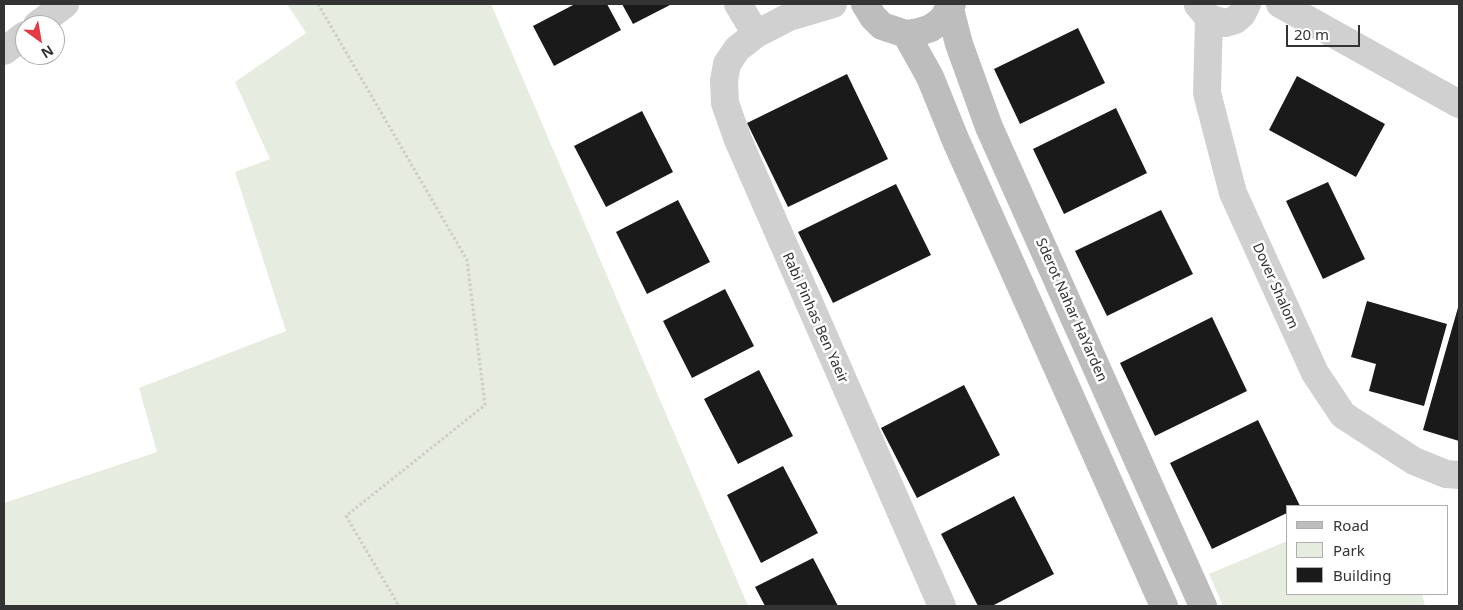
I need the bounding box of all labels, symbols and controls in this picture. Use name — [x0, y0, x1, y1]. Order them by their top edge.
north arrow — [15, 15, 65, 65]
scale bar — [1288, 15, 1362, 47]
text: 20 m — [1294, 24, 1329, 44]
text: N — [38, 41, 58, 63]
street label: Sderot Nahar HaYarden — [1032, 236, 1110, 384]
street label: Dover Shalom — [1249, 240, 1301, 332]
street label: Rabi Pinhas Ben Yaeir — [779, 250, 851, 386]
legend — [1286, 505, 1448, 595]
text: Road — [1333, 515, 1369, 535]
text: Park — [1333, 540, 1365, 560]
text: Building — [1333, 565, 1391, 585]

